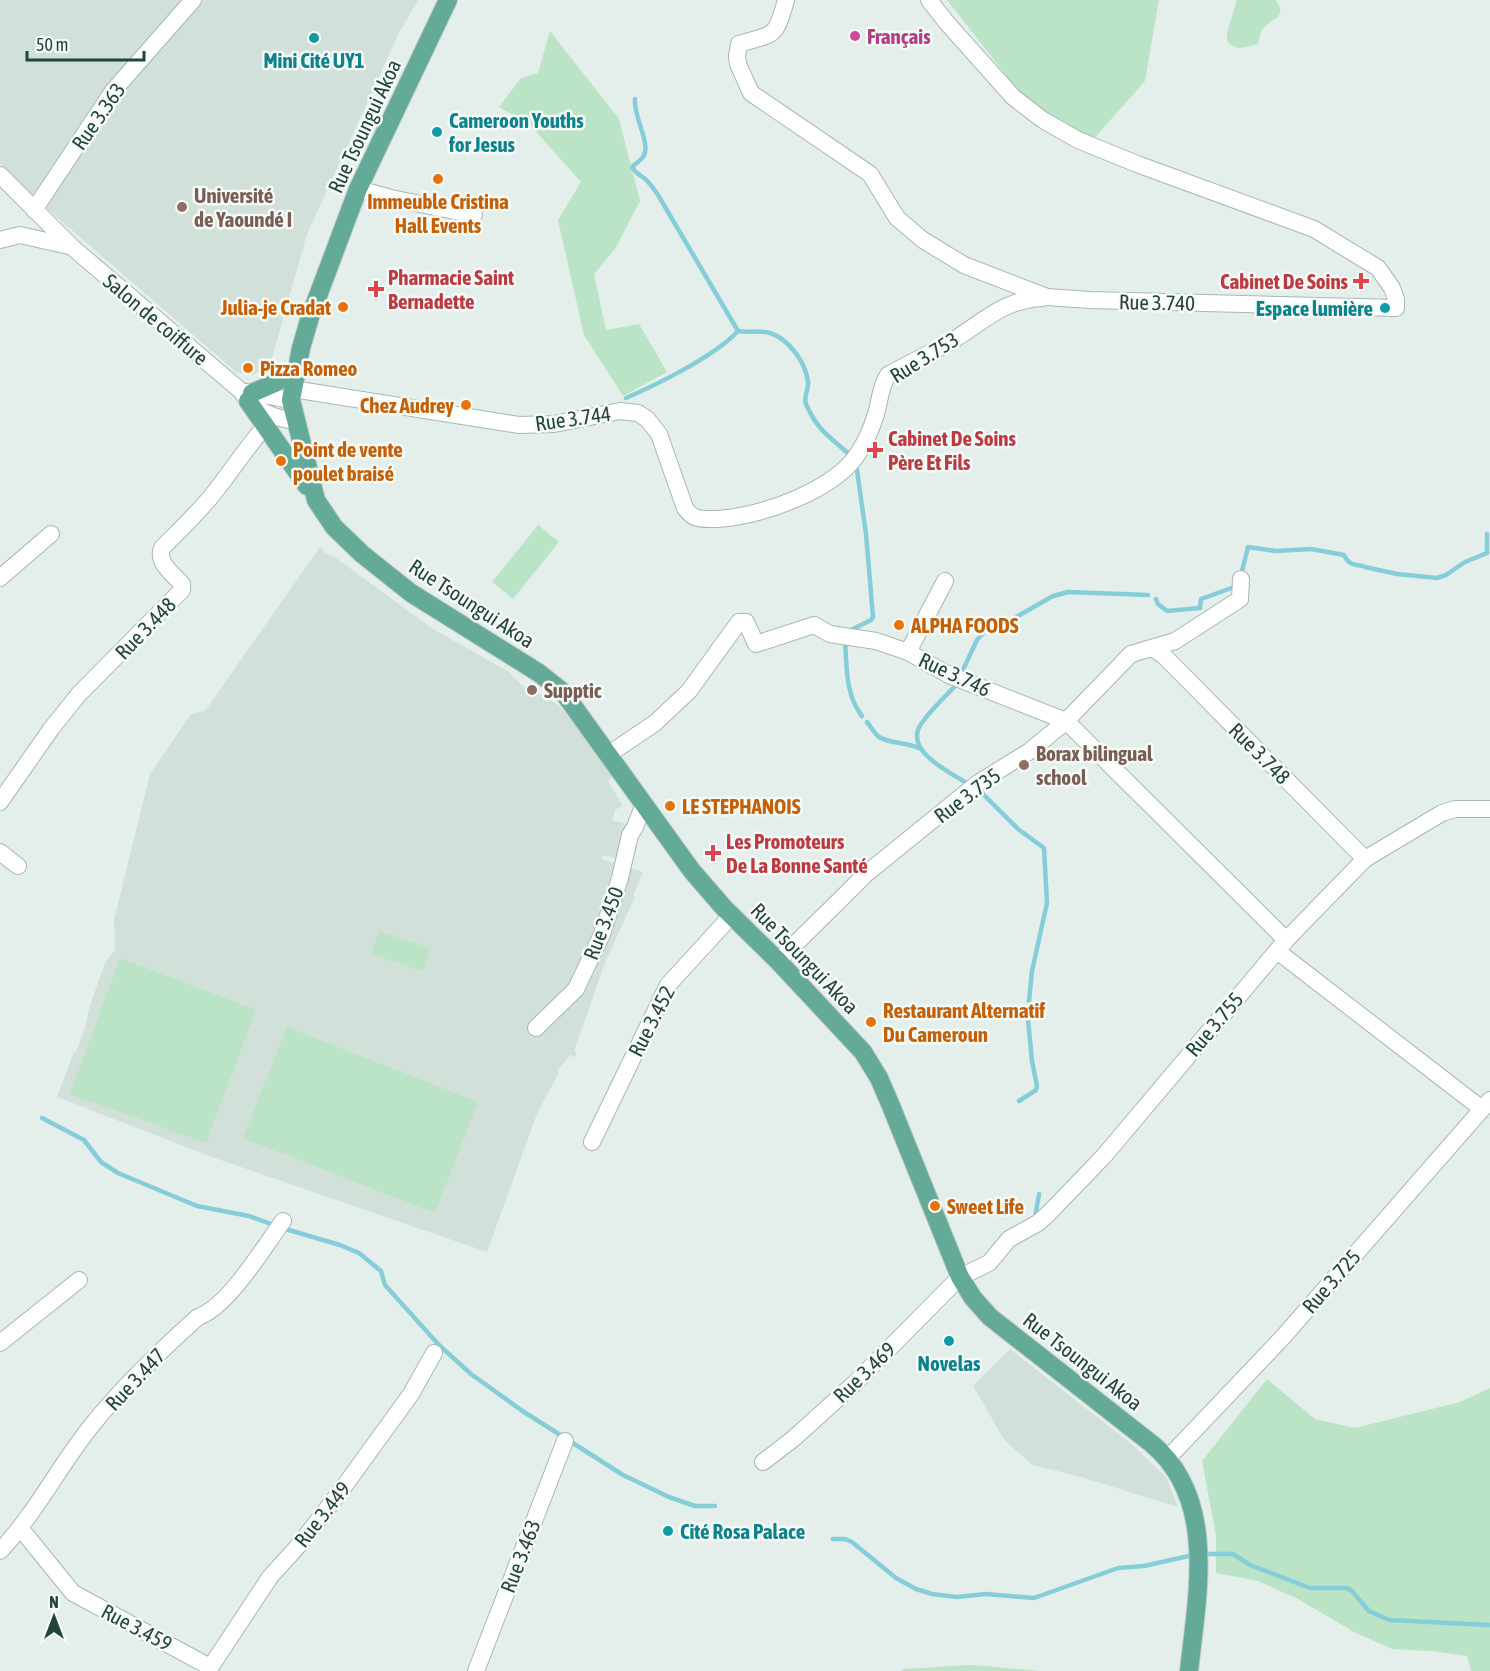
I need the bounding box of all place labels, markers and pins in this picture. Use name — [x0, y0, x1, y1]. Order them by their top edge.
place label: Français — [867, 24, 931, 48]
marker: Français — [848, 29, 862, 43]
marker: Mini Cité UY1 — [307, 31, 321, 45]
place label: Mini Cité UY1 — [264, 48, 365, 72]
place label: Cameroon Youths for Jesus — [448, 108, 584, 156]
marker: Cameroon Youths for Jesus — [430, 125, 444, 139]
marker: Immeuble Cristina Hall Events — [431, 172, 445, 186]
place label: Université de Yaoundé I — [194, 183, 292, 231]
place label: Immeuble Cristina Hall Events — [367, 189, 509, 237]
marker: Université de Yaoundé I — [175, 200, 189, 214]
place label: Pharmacie Saint Bernadette — [388, 265, 514, 313]
place label: Cabinet De Soins — [1220, 269, 1349, 293]
marker: Cabinet De Soins — [1352, 272, 1370, 290]
marker: Pharmacie Saint Bernadette — [369, 282, 383, 296]
place label: Julia-je Cradat — [220, 295, 331, 319]
place label: Espace lumière — [1256, 296, 1373, 320]
marker: Julia-je Cradat — [336, 300, 350, 314]
marker: Espace lumière — [1378, 301, 1392, 315]
place label: Pizza Romeo — [260, 356, 358, 380]
marker: Pizza Romeo — [241, 361, 255, 375]
place label: Chez Audrey — [360, 393, 454, 417]
marker: Chez Audrey — [459, 398, 473, 412]
place label: Cabinet De Soins Père Et Fils — [888, 426, 1017, 474]
place label: Point de vente poulet braisé — [293, 437, 403, 485]
marker: Cabinet De Soins Père Et Fils — [866, 441, 884, 459]
marker: Point de vente poulet braisé — [274, 454, 288, 468]
place label: ALPHA FOODS — [910, 613, 1019, 637]
marker: ALPHA FOODS — [892, 618, 906, 632]
place label: Supptic — [544, 678, 602, 702]
marker: Supptic — [525, 683, 539, 697]
place label: Borax bilingual school — [1036, 741, 1153, 789]
marker: Borax bilingual school — [1017, 758, 1031, 772]
place label: LE STEPHANOIS — [682, 794, 801, 818]
marker: LE STEPHANOIS — [663, 799, 677, 813]
place label: Les Promoteurs De La Bonne Santé — [726, 829, 868, 877]
marker: Les Promoteurs De La Bonne Santé — [704, 844, 722, 862]
place label: Restaurant Alternatif Du Cameroun — [883, 998, 1045, 1046]
marker: Restaurant Alternatif Du Cameroun — [864, 1015, 878, 1029]
place label: Sweet Life — [947, 1194, 1024, 1218]
marker: Sweet Life — [928, 1199, 942, 1213]
marker: Novelas — [942, 1334, 956, 1348]
place label: Novelas — [918, 1351, 981, 1375]
place label: Cité Rosa Palace — [680, 1519, 805, 1543]
marker: Cité Rosa Palace — [661, 1524, 675, 1538]

